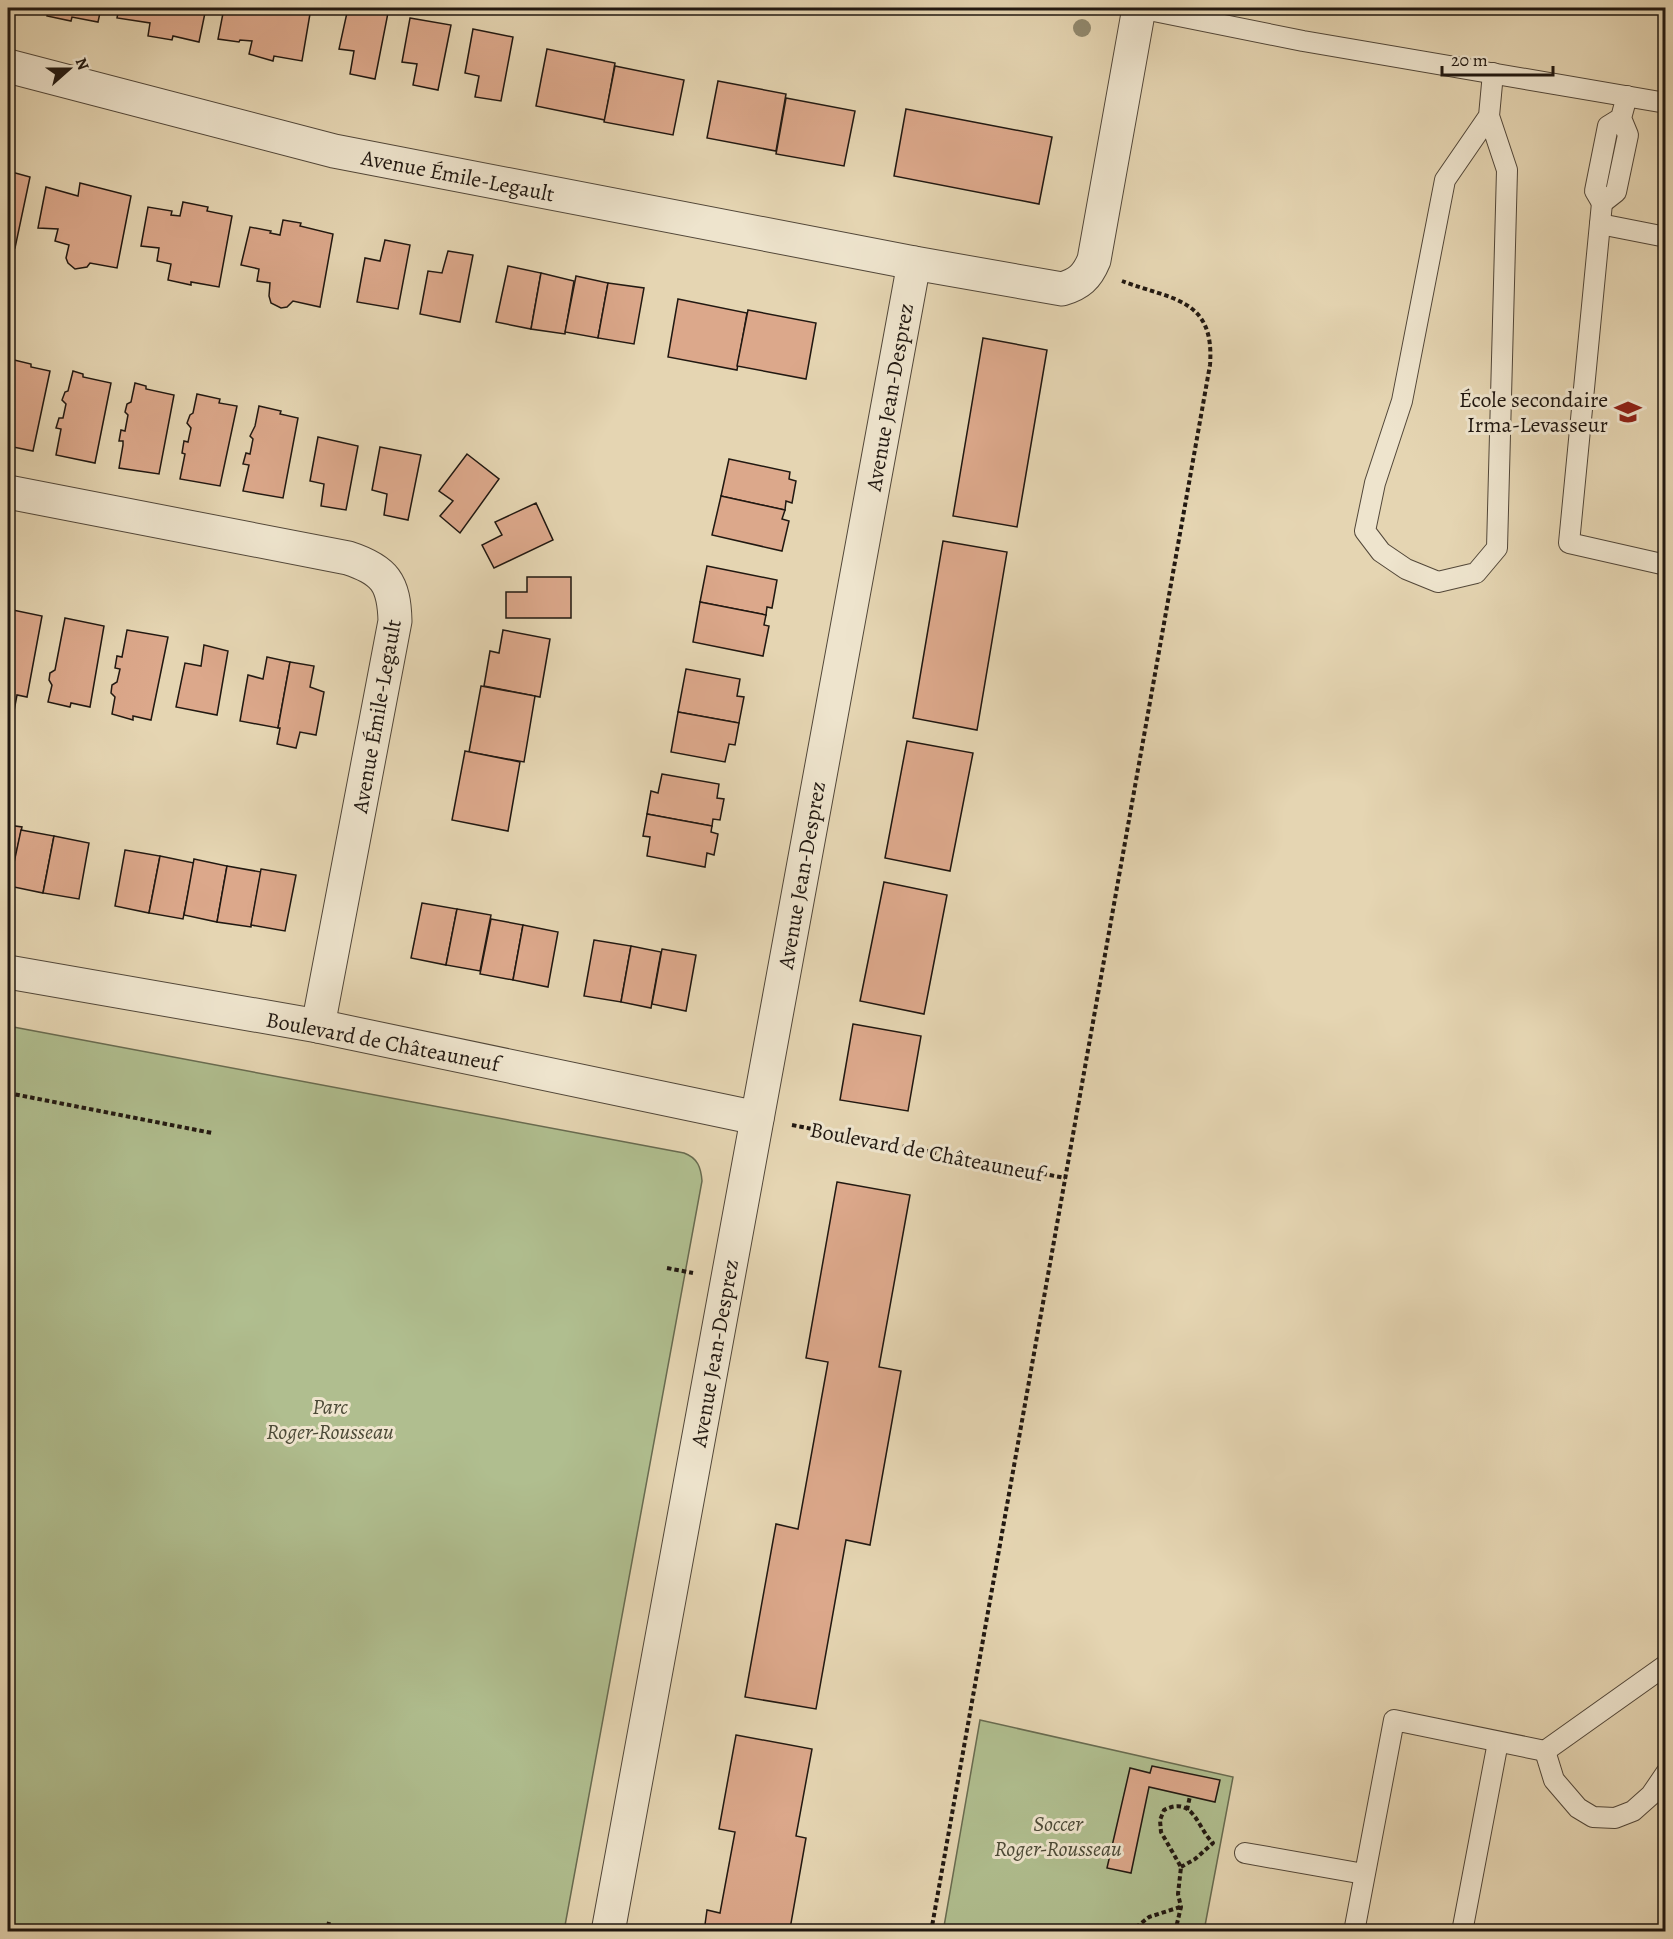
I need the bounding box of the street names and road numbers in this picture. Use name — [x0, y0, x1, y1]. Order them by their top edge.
street label: Avenue Émile-Legault — [358, 142, 557, 209]
street label: Avenue Jean-Desprez — [859, 301, 921, 494]
street label: Avenue Émile-Legault — [345, 617, 409, 816]
street label: Avenue Jean-Desprez — [771, 779, 833, 972]
street label: Boulevard de Châteauneuf — [264, 1005, 505, 1080]
street label: Boulevard de Châteauneuf — [808, 1115, 1049, 1190]
street label: Avenue Jean-Desprez — [684, 1257, 746, 1450]

